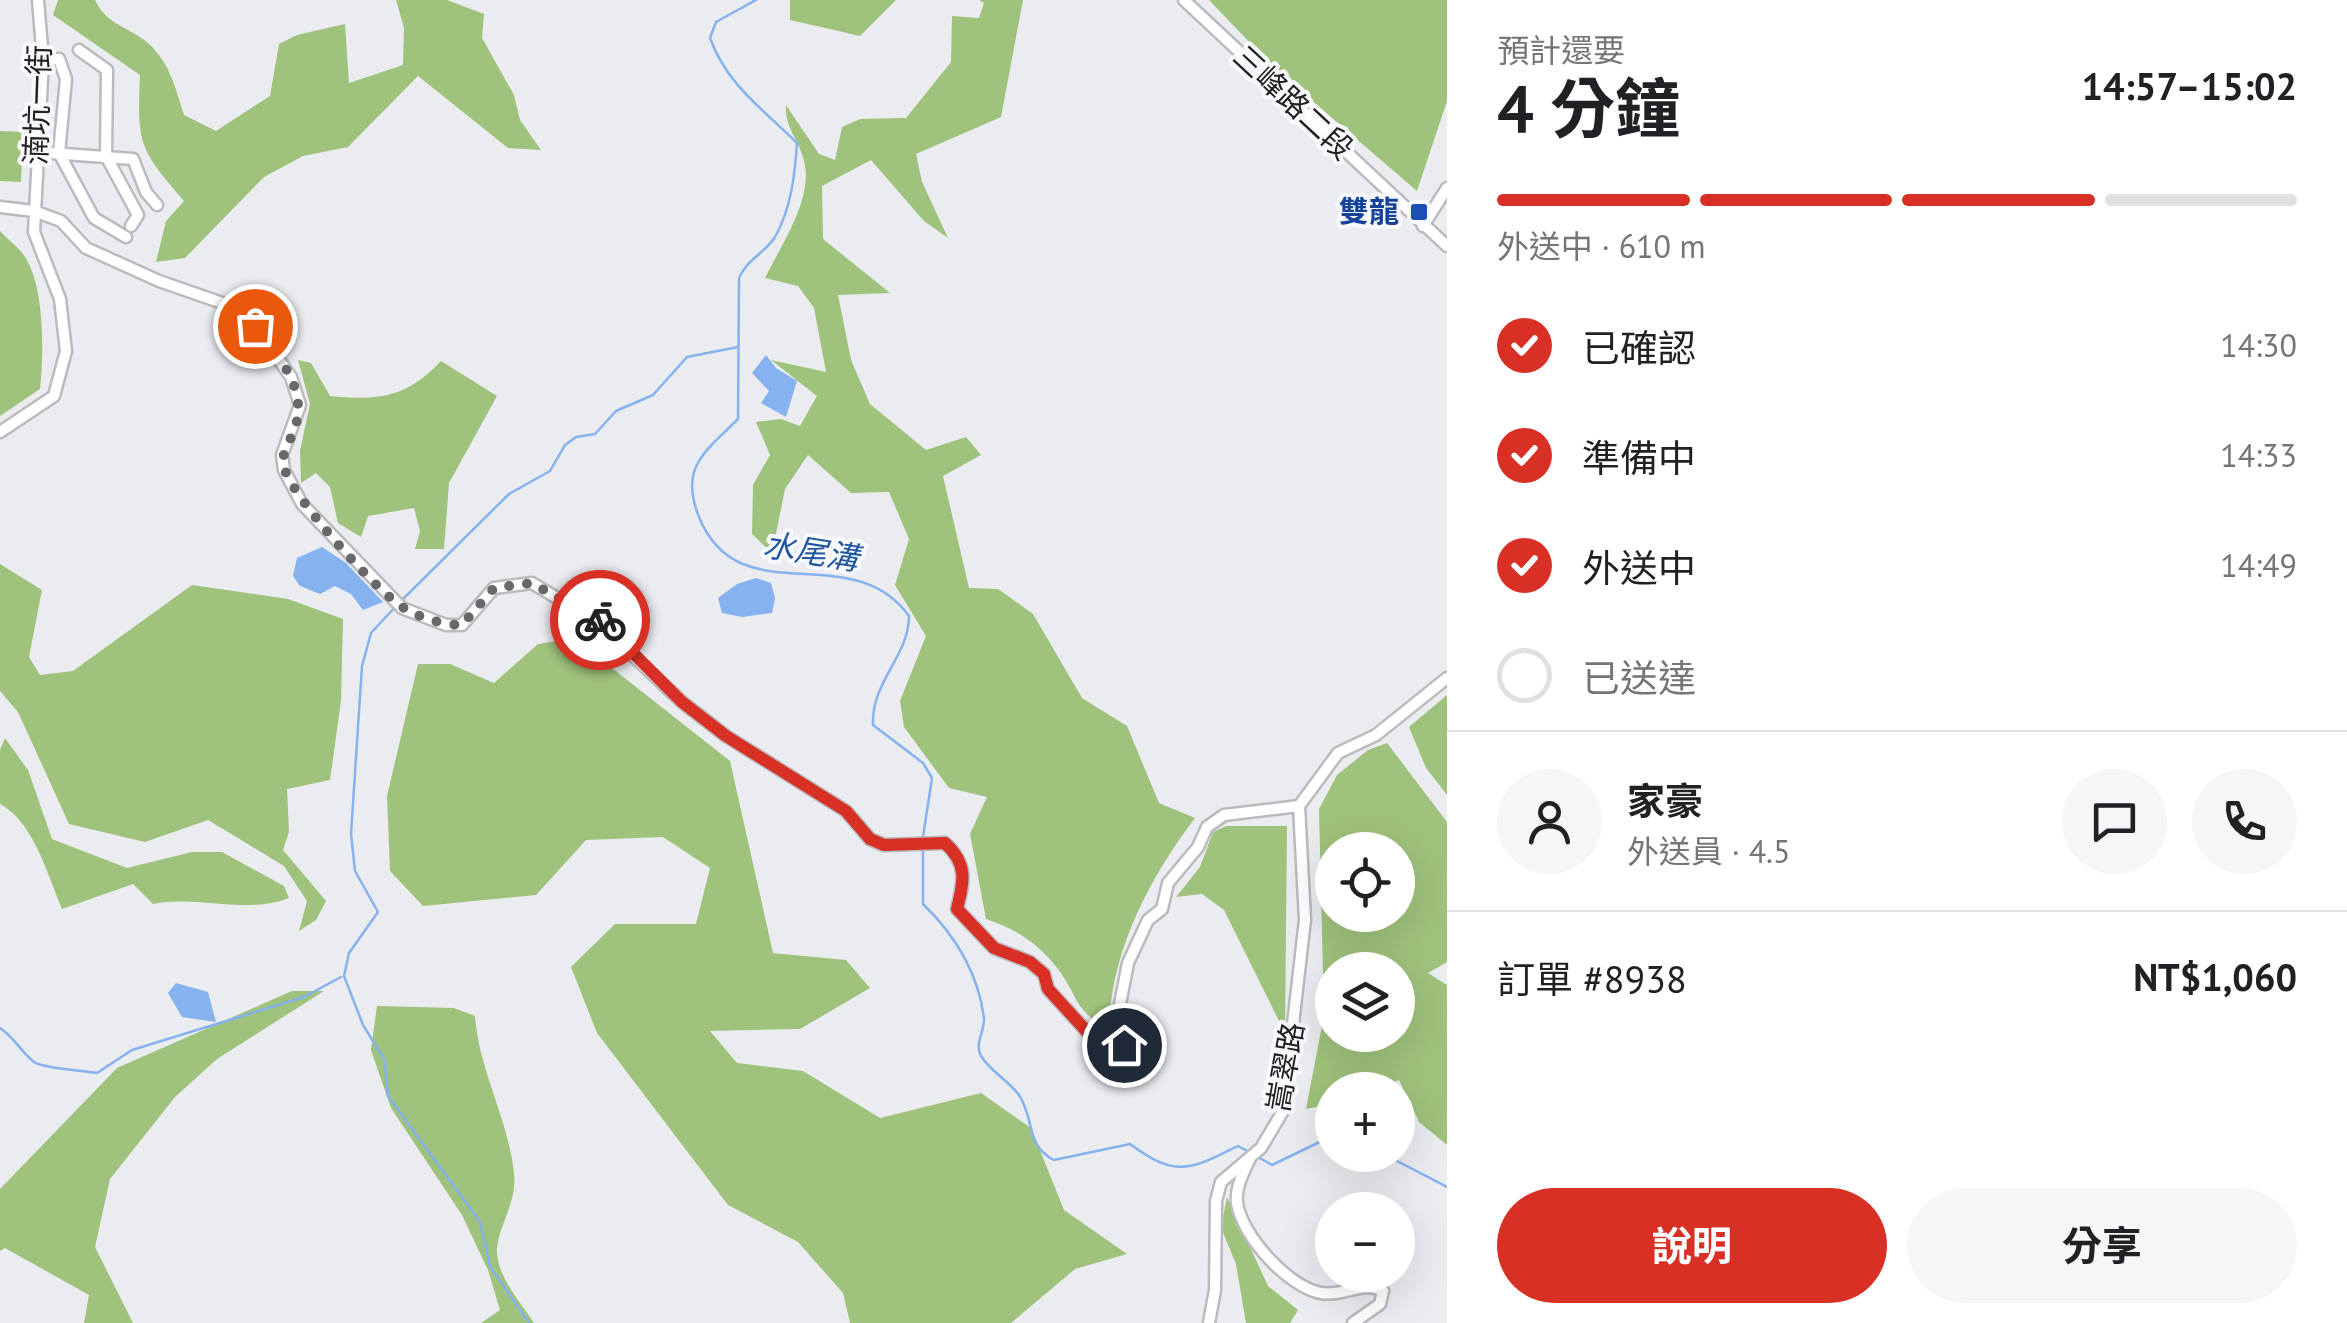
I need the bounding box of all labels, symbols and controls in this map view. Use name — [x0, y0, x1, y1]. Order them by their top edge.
text: 預計還要 — [1497, 29, 1625, 71]
street label: 三峰路二段 — [1226, 36, 1362, 167]
street label: 湳坑一街 — [15, 44, 58, 166]
text: 14:57–15:02 — [2082, 61, 2297, 110]
text: 4 分鐘 — [1497, 66, 1680, 150]
place label: 雙龍 — [1339, 191, 1399, 230]
marker: 雙龍 — [1408, 201, 1430, 223]
text: 外送中 · 610 m — [1497, 225, 1705, 267]
pin — [213, 284, 298, 369]
icon: bag — [228, 299, 283, 354]
icon: check — [1497, 318, 1552, 373]
text: 已確認 — [1582, 323, 1696, 372]
text: 14:30 — [2220, 324, 2297, 366]
icon: check — [1497, 428, 1552, 483]
text: 準備中 — [1582, 433, 1696, 482]
text: 14:33 — [2220, 434, 2297, 476]
water label: 水尾溝 — [760, 523, 866, 580]
icon: check — [1497, 538, 1552, 593]
text: 外送中 — [1582, 543, 1696, 592]
text: 14:49 — [2220, 544, 2297, 586]
courier — [550, 570, 650, 670]
icon: bike — [573, 593, 628, 648]
text: 已送達 — [1582, 653, 1696, 702]
button: person — [1497, 769, 1602, 874]
button: chat — [2062, 769, 2167, 874]
button: phone — [2192, 769, 2297, 874]
text: 家豪 — [1627, 776, 1703, 825]
text: 外送員 · 4.5 — [1627, 830, 1790, 872]
map controls — [1315, 832, 1415, 1292]
button: locate — [1315, 832, 1415, 932]
button: layers — [1315, 952, 1415, 1052]
text: NT$1,060 — [2133, 952, 2297, 1001]
text: 訂單 #8938 — [1497, 954, 1687, 1003]
pin — [1082, 1003, 1167, 1088]
icon: home — [1097, 1018, 1152, 1073]
street label: 嵩翠路 — [1258, 1019, 1312, 1114]
button: + — [1315, 1072, 1415, 1172]
button: 說明 — [1497, 1188, 1887, 1303]
button: 分享 — [1907, 1188, 2297, 1303]
button: − — [1315, 1192, 1415, 1292]

